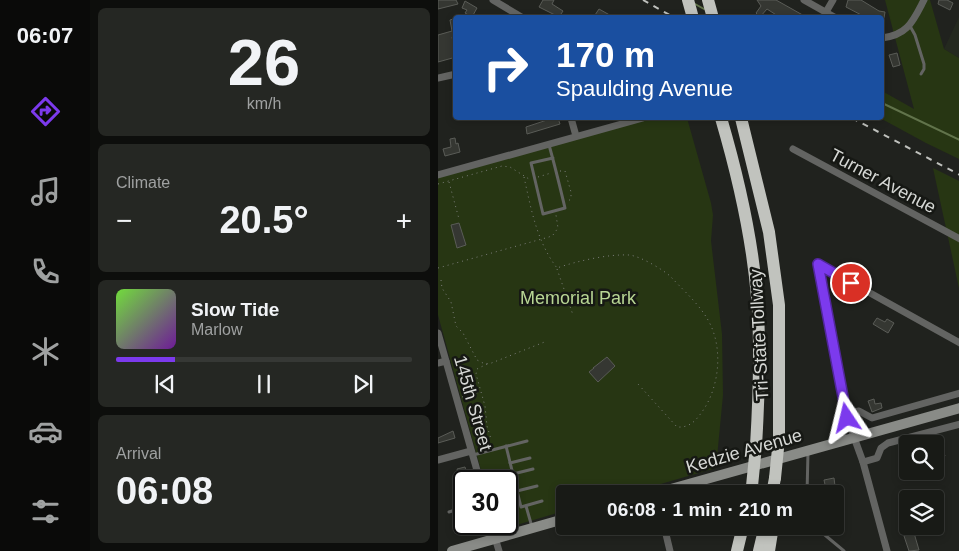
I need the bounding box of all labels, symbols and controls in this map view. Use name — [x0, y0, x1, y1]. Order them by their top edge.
text: 06:07 — [17, 23, 73, 48]
text: 26 — [228, 26, 300, 99]
icon: right — [473, 35, 538, 100]
text: 170 m — [556, 35, 655, 74]
text: Spaulding Avenue — [556, 76, 733, 101]
icon: directions — [28, 94, 63, 129]
text: km/h — [247, 95, 281, 112]
street label: Turner Avenue — [827, 145, 939, 217]
icon: music — [28, 174, 63, 209]
text: Climate — [116, 174, 170, 191]
text: 20.5° — [219, 199, 309, 241]
text: − — [116, 205, 132, 236]
text: + — [396, 205, 412, 236]
icon: phone — [28, 254, 63, 289]
pin — [830, 262, 872, 304]
street label: Tri-State Tollway — [746, 269, 772, 401]
icon: arrive — [837, 269, 865, 297]
park label: Memorial Park — [520, 288, 637, 308]
text: Slow Tide — [191, 299, 279, 320]
text: Marlow — [191, 321, 243, 338]
icon: climate — [28, 334, 63, 369]
street label: 145th Street — [450, 353, 496, 453]
icon: previous — [151, 370, 179, 398]
icon: pause — [250, 370, 278, 398]
icon: next — [349, 370, 377, 398]
position arrow — [820, 391, 872, 443]
icon: car — [28, 414, 63, 449]
street label: Kedzie Avenue — [684, 425, 804, 477]
map controls — [899, 435, 944, 535]
button: search — [899, 435, 944, 480]
text: Arrival — [116, 445, 161, 462]
text: 06:08 — [116, 470, 213, 512]
speed limit sign: 30 — [453, 470, 518, 535]
button: layers — [899, 490, 944, 535]
icon: filters — [28, 494, 63, 529]
text: 06:08 · 1 min · 210 m — [607, 499, 793, 520]

